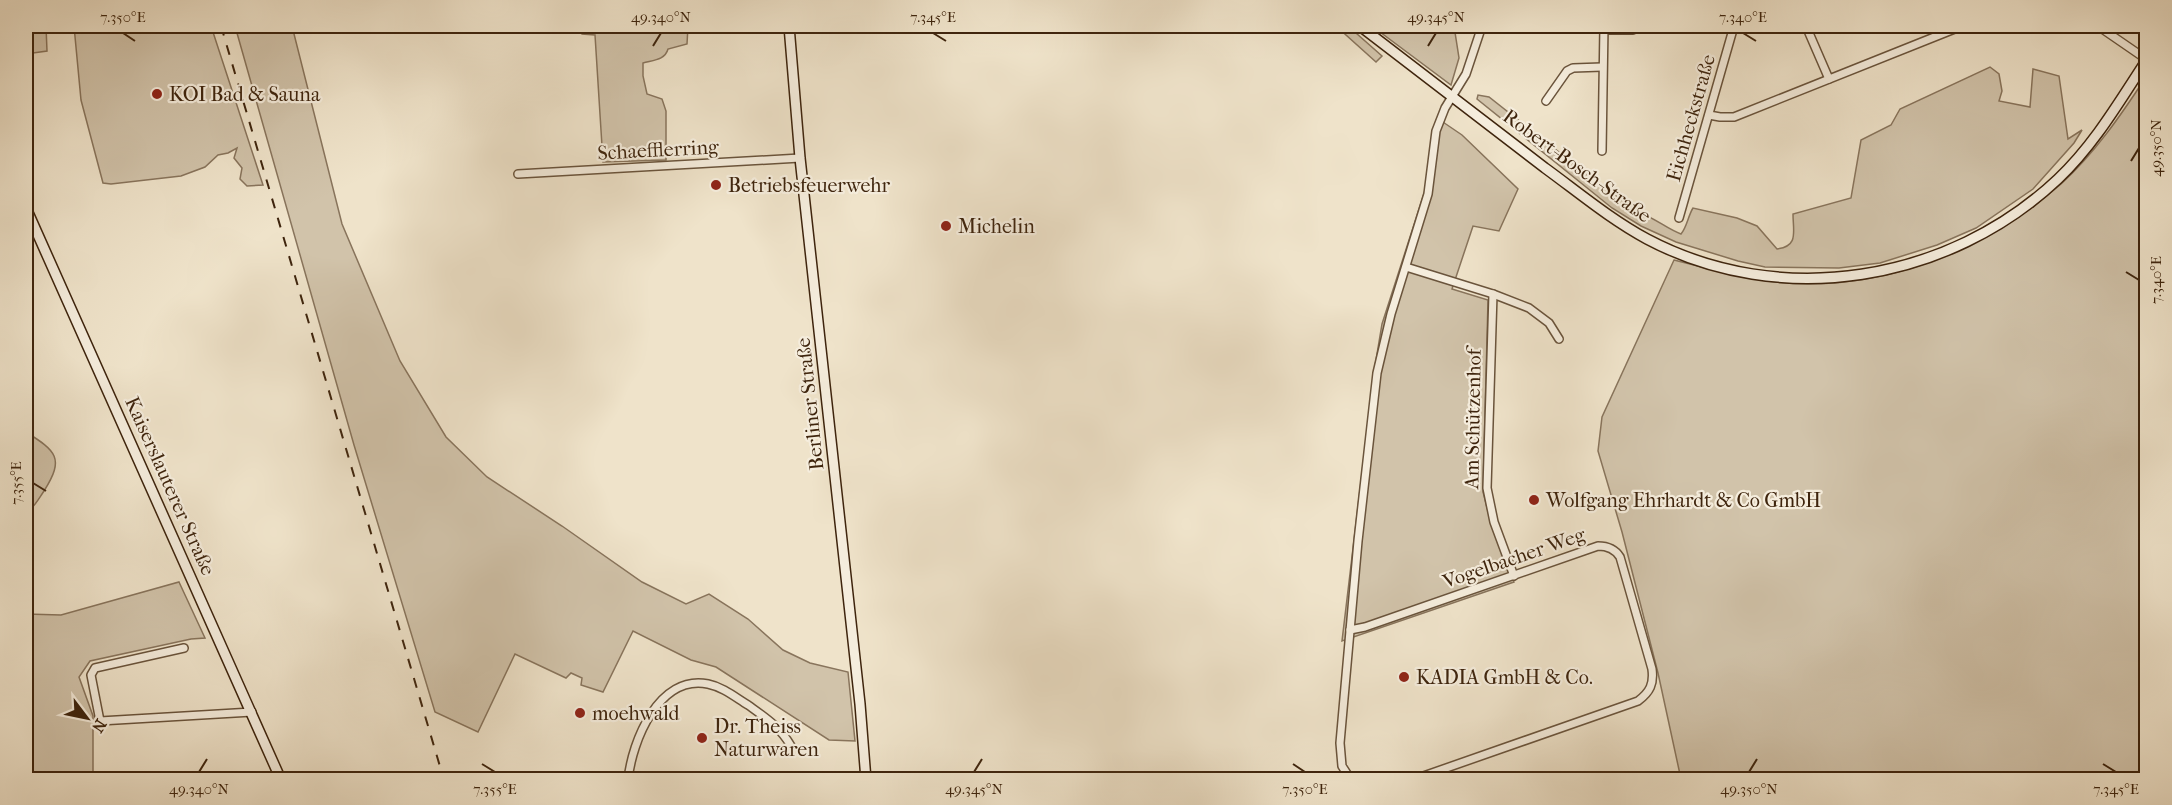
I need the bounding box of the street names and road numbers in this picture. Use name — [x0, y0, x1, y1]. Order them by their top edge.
street label: Eichheckstraße — [1662, 52, 1720, 184]
street label: Robert-Bosch-Straße — [1498, 105, 1656, 227]
street label: Schaefflerring — [597, 135, 720, 165]
street label: Berliner Straße — [792, 337, 828, 471]
street label: Am Schützenhof — [1460, 344, 1486, 490]
street label: Kaiserslauterer Straße — [120, 393, 220, 579]
street label: Vogelbacher Weg — [1439, 523, 1589, 593]

